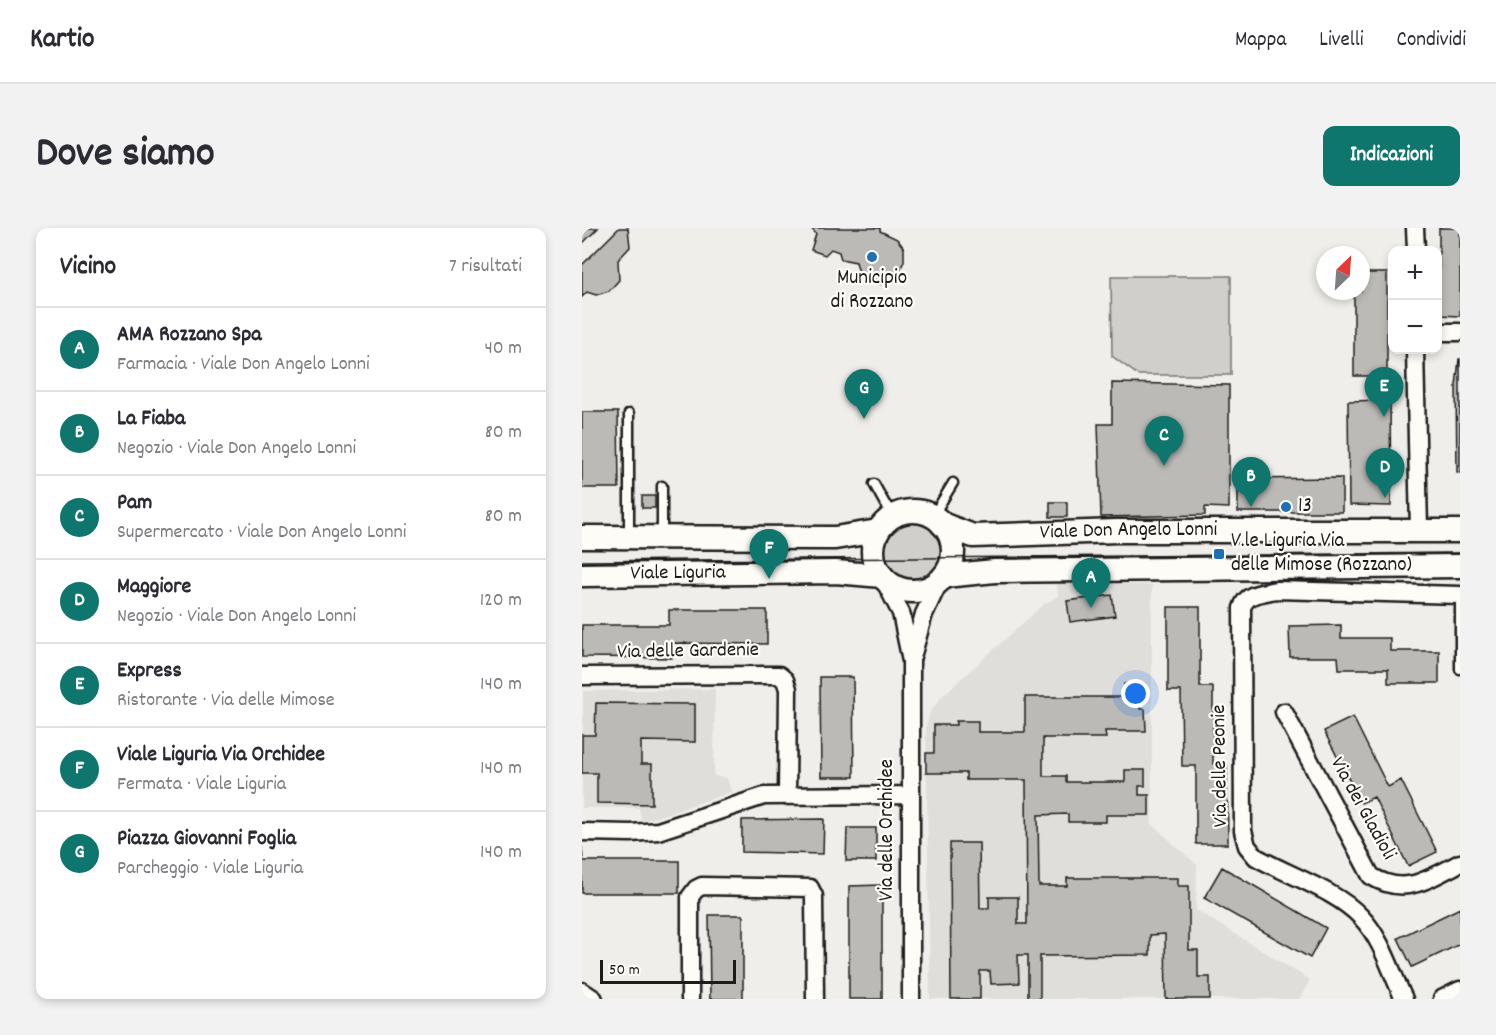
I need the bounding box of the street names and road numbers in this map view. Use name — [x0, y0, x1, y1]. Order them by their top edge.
street label: Viale Don Angelo Lonni — [1039, 516, 1218, 549]
street label: Viale Liguria — [630, 558, 727, 589]
street label: Via delle Gardenie — [617, 636, 759, 668]
street label: Via delle Peonie — [1205, 704, 1237, 828]
street label: Via dei Gladioli — [1321, 752, 1403, 866]
street label: Via delle Orchidee — [873, 759, 903, 901]

